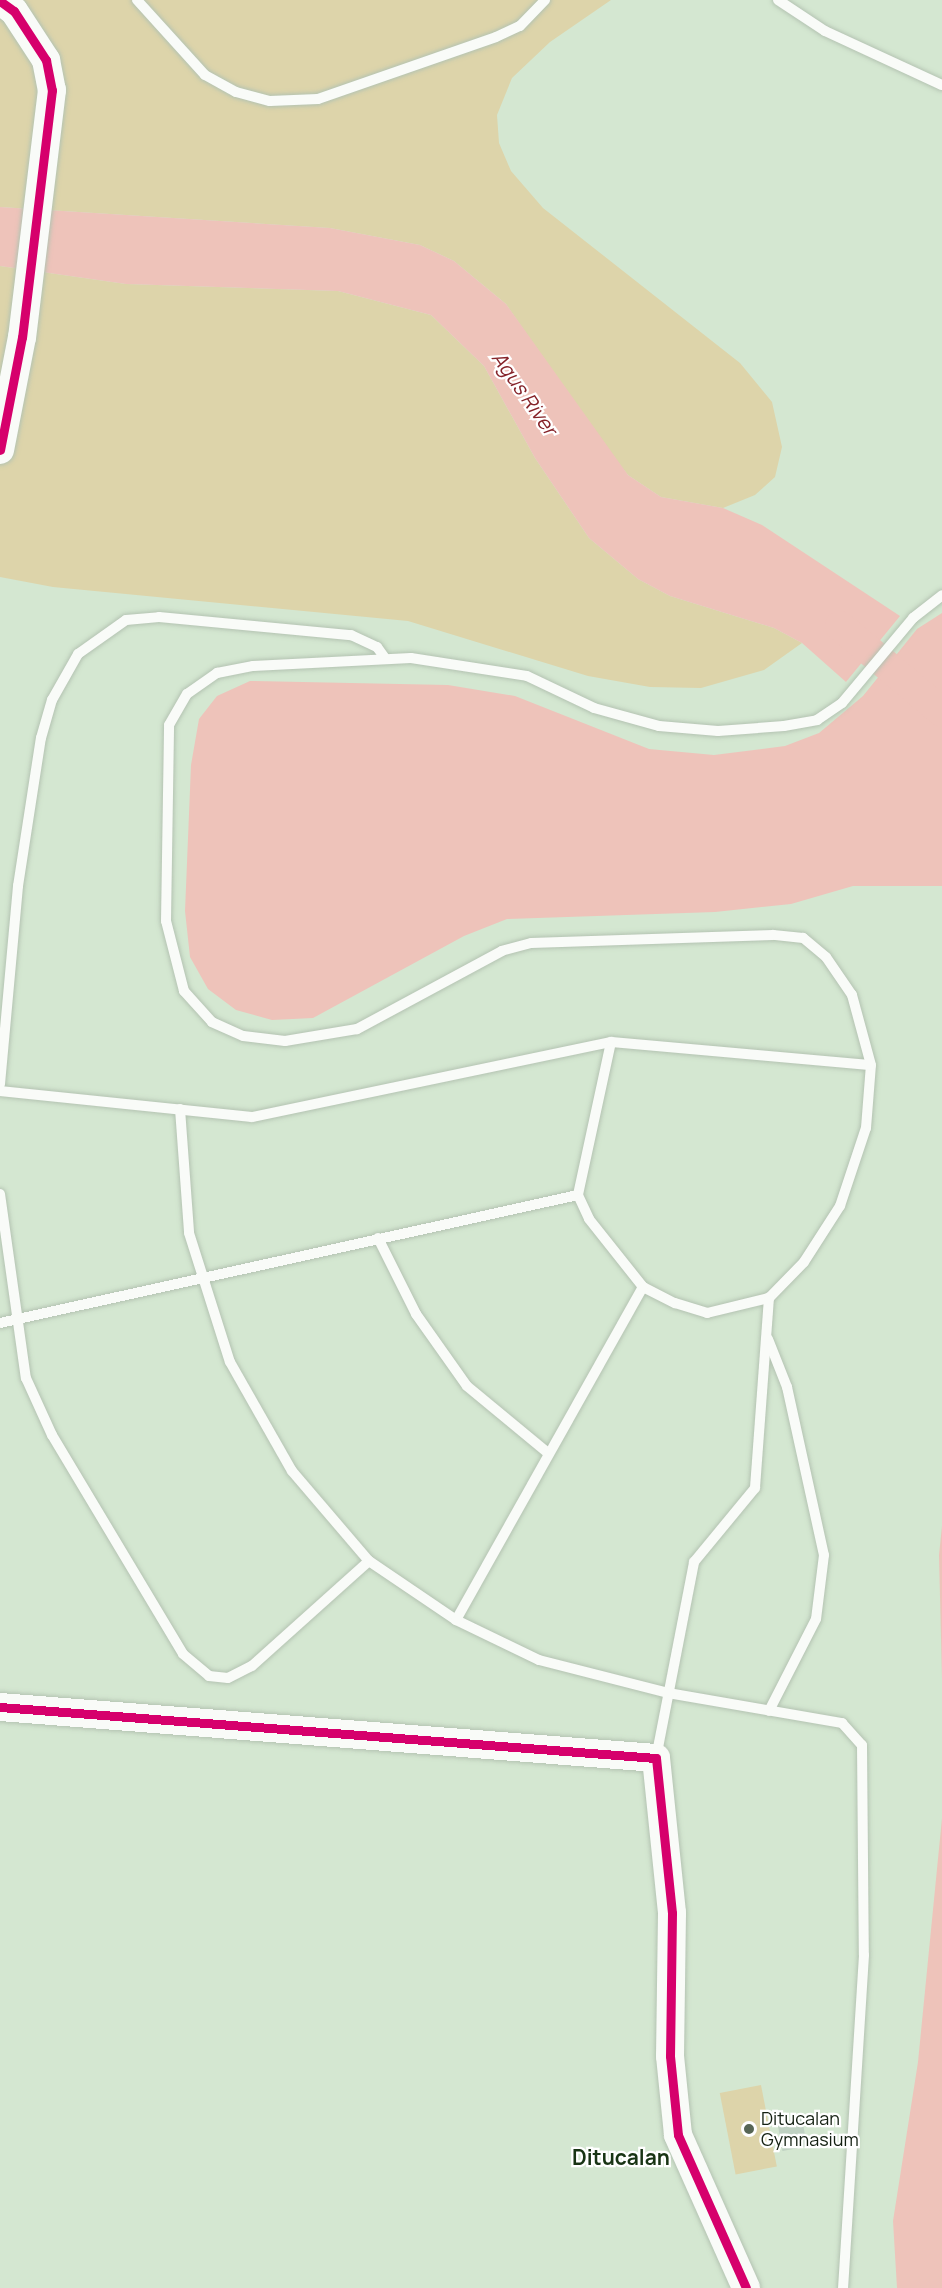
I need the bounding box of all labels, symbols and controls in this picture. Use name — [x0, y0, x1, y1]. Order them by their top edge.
water label: Agus River — [487, 346, 563, 440]
place label: Ditucalan Gymnasium — [761, 2108, 859, 2150]
marker: Ditucalan Gymnasium — [742, 2122, 756, 2136]
district label: Ditucalan — [572, 2144, 670, 2170]

